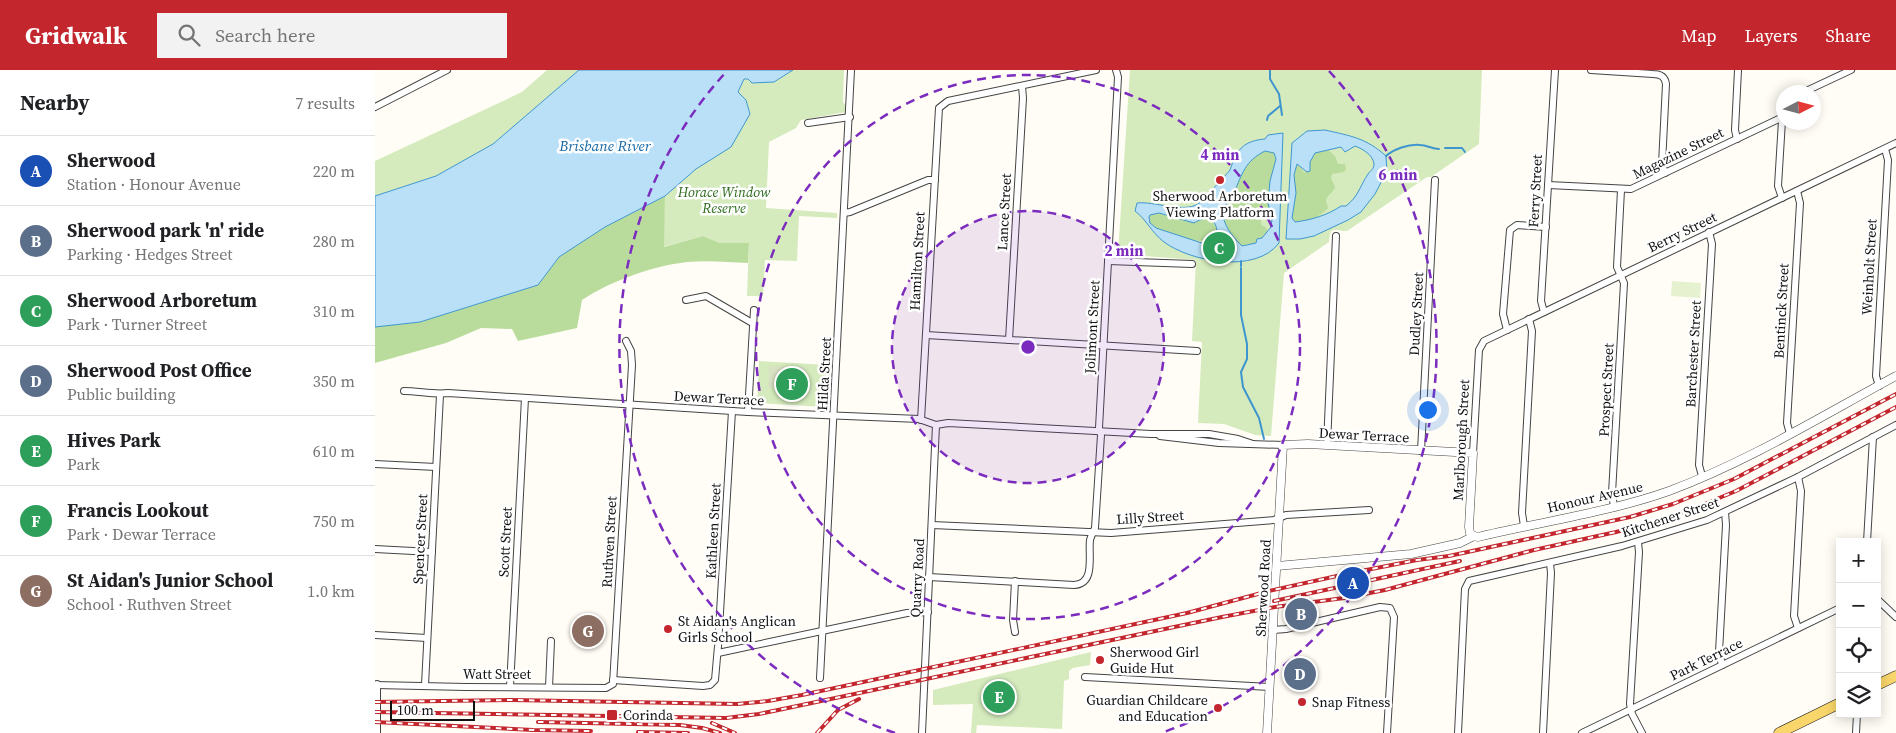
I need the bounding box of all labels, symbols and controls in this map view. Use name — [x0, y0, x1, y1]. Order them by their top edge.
search box — [157, 13, 507, 58]
text: Gridwalk — [25, 19, 127, 52]
icon: search — [175, 21, 203, 49]
text: Search here — [215, 22, 315, 48]
text: Map — [1681, 23, 1716, 48]
text: Layers — [1744, 23, 1797, 48]
text: Share — [1825, 23, 1871, 48]
north arrow — [1776, 85, 1821, 130]
text: Nearby — [20, 88, 90, 117]
text: 7 results — [295, 92, 355, 114]
street label: Magazine Street — [1629, 122, 1727, 184]
water label: Brisbane River — [558, 135, 652, 156]
text: 4 min — [1201, 144, 1239, 165]
text: Sherwood — [67, 147, 156, 173]
street label: Ferry Street — [1523, 153, 1547, 228]
text: A — [31, 160, 41, 182]
text: 220 m — [313, 160, 355, 182]
text: 6 min — [1379, 164, 1417, 185]
street label: Lance Street — [992, 172, 1016, 251]
text: Station · Honour Avenue — [67, 173, 241, 195]
marker: Sherwood Arboretum Viewing Platform — [1214, 174, 1226, 186]
park label: Horace Window Reserve — [677, 182, 771, 218]
place label: Sherwood Arboretum Viewing Platform — [1153, 186, 1288, 222]
street label: Berry Street — [1644, 206, 1720, 257]
street label: Hamilton Street — [904, 211, 930, 311]
text: Sherwood park 'n' ride — [67, 217, 264, 243]
street label: Weinholt Street — [1856, 218, 1882, 316]
pin: C — [1203, 229, 1235, 267]
text: B — [31, 230, 41, 252]
text: 280 m — [313, 230, 355, 252]
text: 2 min — [1105, 240, 1143, 261]
text: Parking · Hedges Street — [67, 243, 233, 265]
street label: Bentinck Street — [1769, 262, 1794, 359]
street label: Dudley Street — [1404, 271, 1428, 356]
street label: Jolimont Street — [1080, 279, 1104, 375]
text: Sherwood Arboretum — [67, 287, 257, 313]
text: C — [31, 300, 41, 322]
text: 310 m — [313, 300, 355, 322]
street label: Barchester Street — [1680, 300, 1706, 408]
text: Park · Turner Street — [67, 313, 207, 335]
street label: Hilda Street — [812, 336, 836, 411]
centre of rings — [1019, 338, 1037, 356]
street label: Prospect Street — [1594, 342, 1618, 437]
text: Sherwood Post Office — [67, 357, 252, 383]
pin: F — [776, 365, 808, 403]
text: D — [30, 370, 42, 392]
text: 350 m — [313, 370, 355, 392]
street label: Marlborough Street — [1448, 378, 1474, 501]
text: Public building — [67, 383, 176, 405]
street label: Dewar Terrace — [673, 386, 765, 410]
your location — [1415, 397, 1441, 423]
street label: Dewar Terrace — [1318, 423, 1410, 447]
text: Hives Park — [67, 427, 161, 453]
text: E — [31, 440, 41, 462]
text: 610 m — [313, 440, 355, 462]
text: Park — [67, 453, 100, 475]
street label: Honour Avenue — [1545, 476, 1645, 518]
street label: Kathleen Street — [701, 482, 726, 579]
street label: Kitchener Street — [1619, 492, 1722, 542]
street label: Spencer Street — [408, 493, 432, 585]
street label: Ruthven Street — [597, 495, 621, 588]
text: Francis Lookout — [67, 497, 209, 523]
street label: Lilly Street — [1116, 505, 1185, 529]
street label: Scott Street — [493, 506, 517, 578]
text: F — [31, 510, 41, 532]
text: 750 m — [313, 510, 355, 532]
text: Park · Dewar Terrace — [67, 523, 216, 545]
street label: Quarry Road — [905, 538, 929, 618]
map controls — [1836, 538, 1881, 718]
button: + — [1836, 538, 1881, 583]
street label: Sherwood Road — [1250, 539, 1276, 637]
pin: A — [1337, 564, 1369, 602]
text: St Aidan's Junior School — [67, 567, 273, 593]
text: G — [31, 580, 41, 602]
text: 1.0 km — [307, 580, 355, 602]
button: − — [1836, 583, 1881, 628]
text: School · Ruthven Street — [67, 593, 231, 615]
pin: B — [1285, 595, 1317, 633]
place label: St Aidan's Anglican Girls School — [678, 611, 797, 647]
pin: G — [572, 612, 604, 650]
marker: St Aidan's Anglican Girls School — [662, 623, 674, 635]
button: locate — [1836, 628, 1881, 673]
street label: Park Terrace — [1666, 633, 1746, 685]
place label: Sherwood Girl Guide Hut — [1110, 642, 1199, 678]
marker: Sherwood Girl Guide Hut — [1094, 654, 1106, 666]
pin: D — [1284, 655, 1316, 693]
street label: Watt Street — [463, 664, 532, 684]
button: layers — [1836, 673, 1881, 718]
pin: E — [983, 678, 1015, 716]
place label: Guardian Childcare and Education — [1086, 690, 1209, 726]
place label: Snap Fitness — [1312, 692, 1390, 712]
marker: Snap Fitness — [1296, 696, 1308, 708]
scale bar — [390, 698, 475, 721]
text: 100 m — [397, 700, 434, 720]
marker: Guardian Childcare and Education — [1212, 702, 1224, 714]
place label: Corinda — [623, 705, 674, 725]
marker: Corinda — [605, 708, 619, 722]

